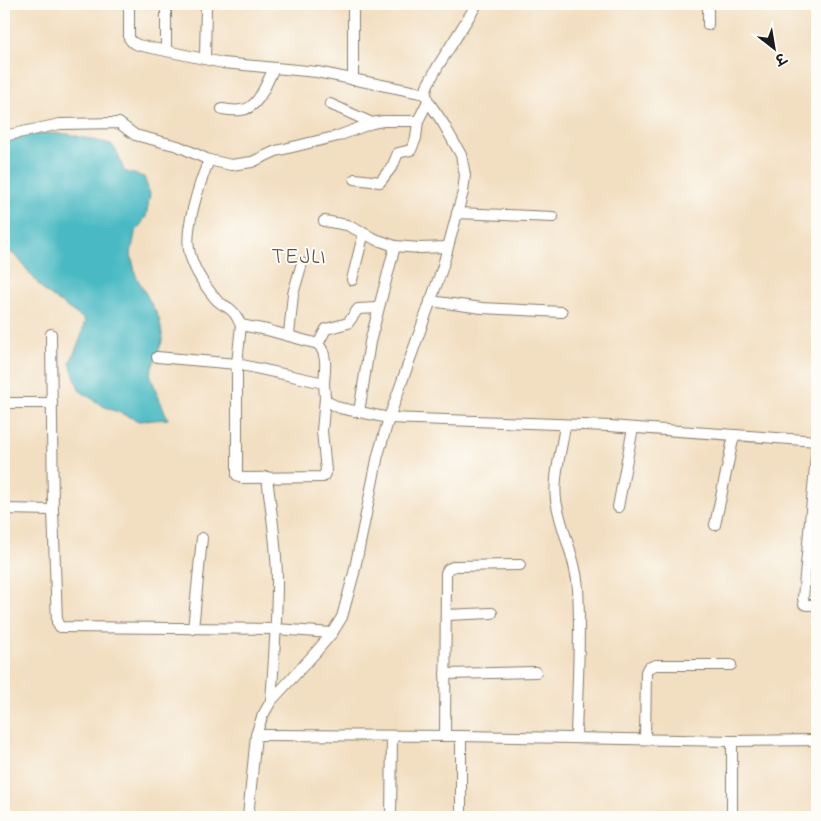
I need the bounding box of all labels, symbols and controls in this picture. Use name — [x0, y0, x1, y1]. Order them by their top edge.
north arrow — [748, 22, 798, 72]
text: उ — [769, 45, 791, 70]
district label: TEJLI — [272, 242, 326, 274]

